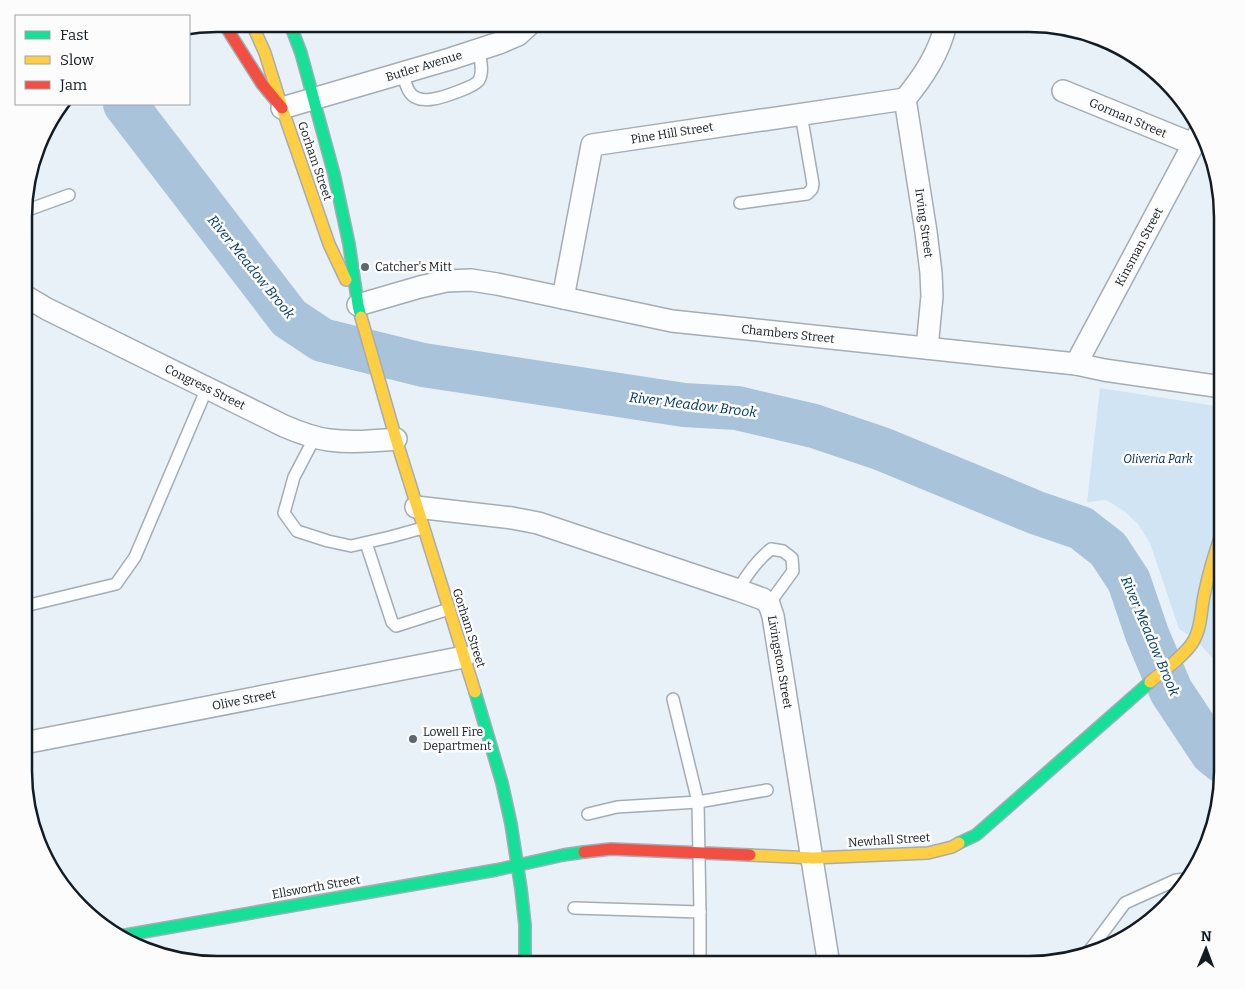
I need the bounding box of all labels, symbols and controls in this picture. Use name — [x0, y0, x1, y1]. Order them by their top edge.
legend — [15, 15, 190, 105]
text: Fast — [60, 26, 89, 44]
street label: Butler Avenue — [384, 48, 464, 84]
text: Slow — [60, 51, 95, 69]
text: Jam — [59, 76, 88, 94]
street label: Gorman Street — [1087, 95, 1169, 141]
street label: Pine Hill Street — [630, 119, 715, 146]
street label: Gorham Street — [295, 120, 335, 203]
street label: Irving Street — [912, 187, 936, 259]
street label: Kinsman Street — [1112, 205, 1166, 289]
water label: River Meadow Brook — [204, 212, 298, 323]
place label: Catcher's Mitt — [375, 260, 452, 274]
marker: Catcher's Mitt — [359, 261, 371, 273]
street label: Chambers Street — [741, 322, 836, 346]
street label: Congress Street — [162, 361, 248, 413]
water label: River Meadow Brook — [628, 389, 758, 421]
park label: Oliveria Park — [1123, 452, 1193, 466]
water label: River Meadow Brook — [1117, 574, 1183, 699]
street label: Gorham Street — [450, 587, 489, 670]
street label: Livingston Street — [765, 614, 795, 710]
street label: Olive Street — [211, 687, 278, 713]
place label: Lowell Fire Department — [423, 725, 492, 753]
marker: Lowell Fire Department — [407, 733, 419, 745]
street label: Newhall Street — [847, 830, 931, 850]
street label: Ellsworth Street — [271, 872, 362, 902]
north arrow — [1181, 924, 1231, 974]
text: N — [1201, 928, 1212, 945]

